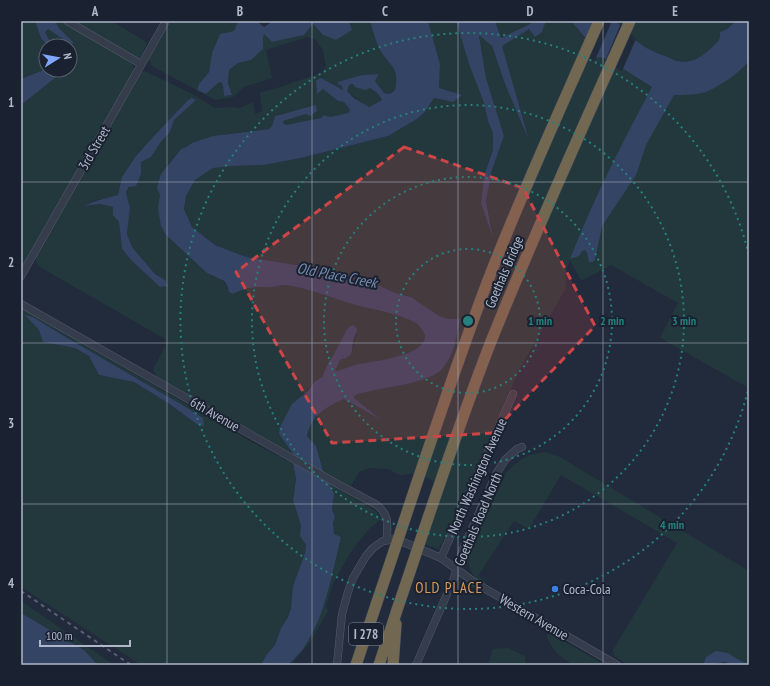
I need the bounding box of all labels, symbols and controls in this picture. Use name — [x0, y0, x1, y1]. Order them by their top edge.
text: A — [91, 3, 99, 20]
text: B — [237, 3, 243, 20]
text: C — [382, 3, 388, 20]
text: D — [527, 3, 534, 20]
text: E — [672, 3, 678, 20]
north arrow — [38, 38, 78, 78]
text: N — [60, 52, 75, 60]
text: 1 — [8, 94, 14, 111]
street label: 3rd Street — [74, 123, 114, 173]
street label: Goethals Bridge — [481, 233, 527, 311]
text: 2 — [8, 254, 14, 271]
water label: Old Place Creek — [295, 258, 381, 292]
text: 1 min — [528, 313, 552, 328]
text: 2 min — [600, 313, 624, 328]
text: 3 min — [672, 313, 696, 328]
centre of rings — [461, 314, 475, 328]
street label: 6th Avenue — [187, 393, 243, 435]
text: 3 — [8, 415, 14, 432]
street label: North Washington Avenue — [443, 415, 511, 537]
street label: Goethals Road North — [450, 470, 506, 568]
text: 4 min — [660, 517, 684, 532]
text: 4 — [8, 575, 15, 592]
district label: OLD PLACE — [415, 578, 483, 597]
place label: Coca-Cola — [563, 580, 611, 598]
marker: Coca-Cola — [550, 584, 560, 594]
street label: Western Avenue — [496, 590, 572, 644]
scale bar — [40, 622, 130, 648]
road number: I 278 — [349, 623, 383, 645]
text: 100 m — [46, 628, 73, 643]

